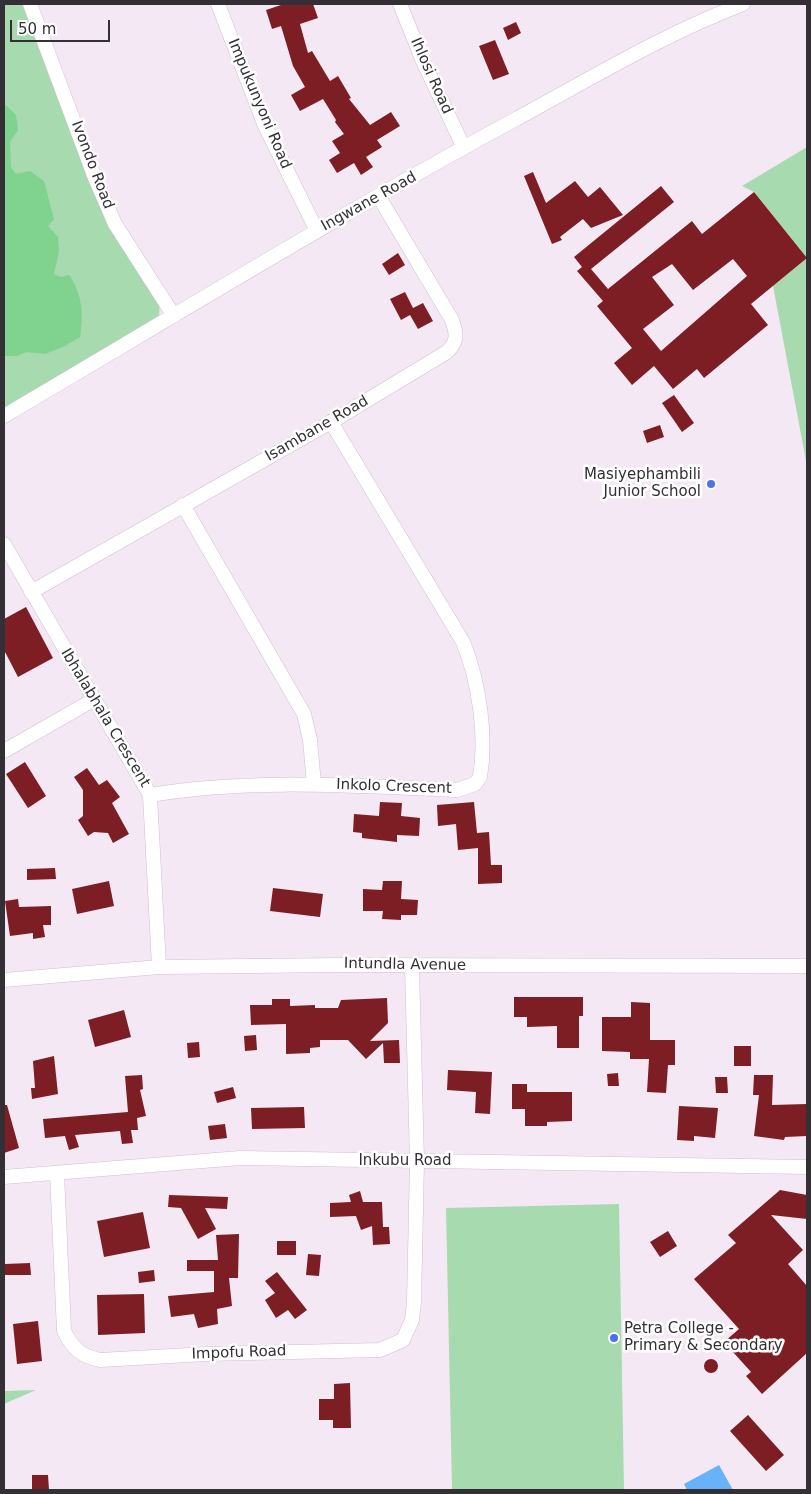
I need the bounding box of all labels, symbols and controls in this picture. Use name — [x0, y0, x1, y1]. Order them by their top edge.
scale bar — [12, 10, 112, 42]
text: 50 m — [18, 20, 56, 38]
street label: Ihlosi Road — [406, 35, 456, 117]
street label: Impukunyoni Road — [223, 36, 295, 172]
street label: Ivondo Road — [67, 118, 117, 212]
street label: Ingwane Road — [318, 168, 420, 236]
street label: Isambane Road — [262, 392, 372, 466]
place label: Masiyephambili Junior School — [584, 466, 701, 501]
marker: Masiyephambili Junior School — [705, 478, 717, 490]
street label: Ibhalabhala Crescent — [56, 645, 154, 791]
street label: Inkolo Crescent — [336, 776, 452, 798]
street label: Intundla Avenue — [344, 955, 466, 975]
street label: Inkubu Road — [358, 1152, 452, 1170]
place label: Petra College - Primary & Secondary — [624, 1320, 783, 1355]
marker: Petra College - Primary & Secondary — [608, 1332, 620, 1344]
street label: Impofu Road — [191, 1342, 287, 1364]

